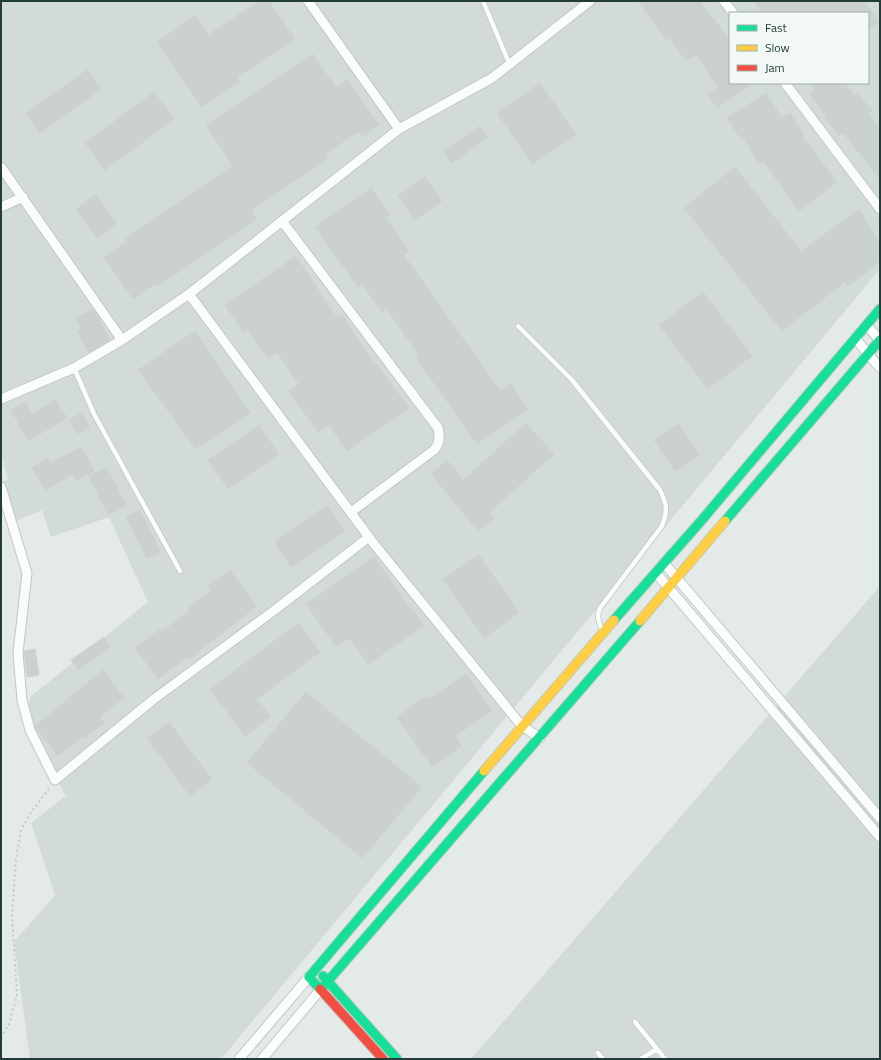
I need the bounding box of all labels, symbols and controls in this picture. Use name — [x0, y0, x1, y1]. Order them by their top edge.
legend — [729, 12, 869, 84]
text: Fast — [765, 18, 788, 37]
text: Slow — [765, 38, 790, 57]
text: Jam — [765, 58, 785, 77]

